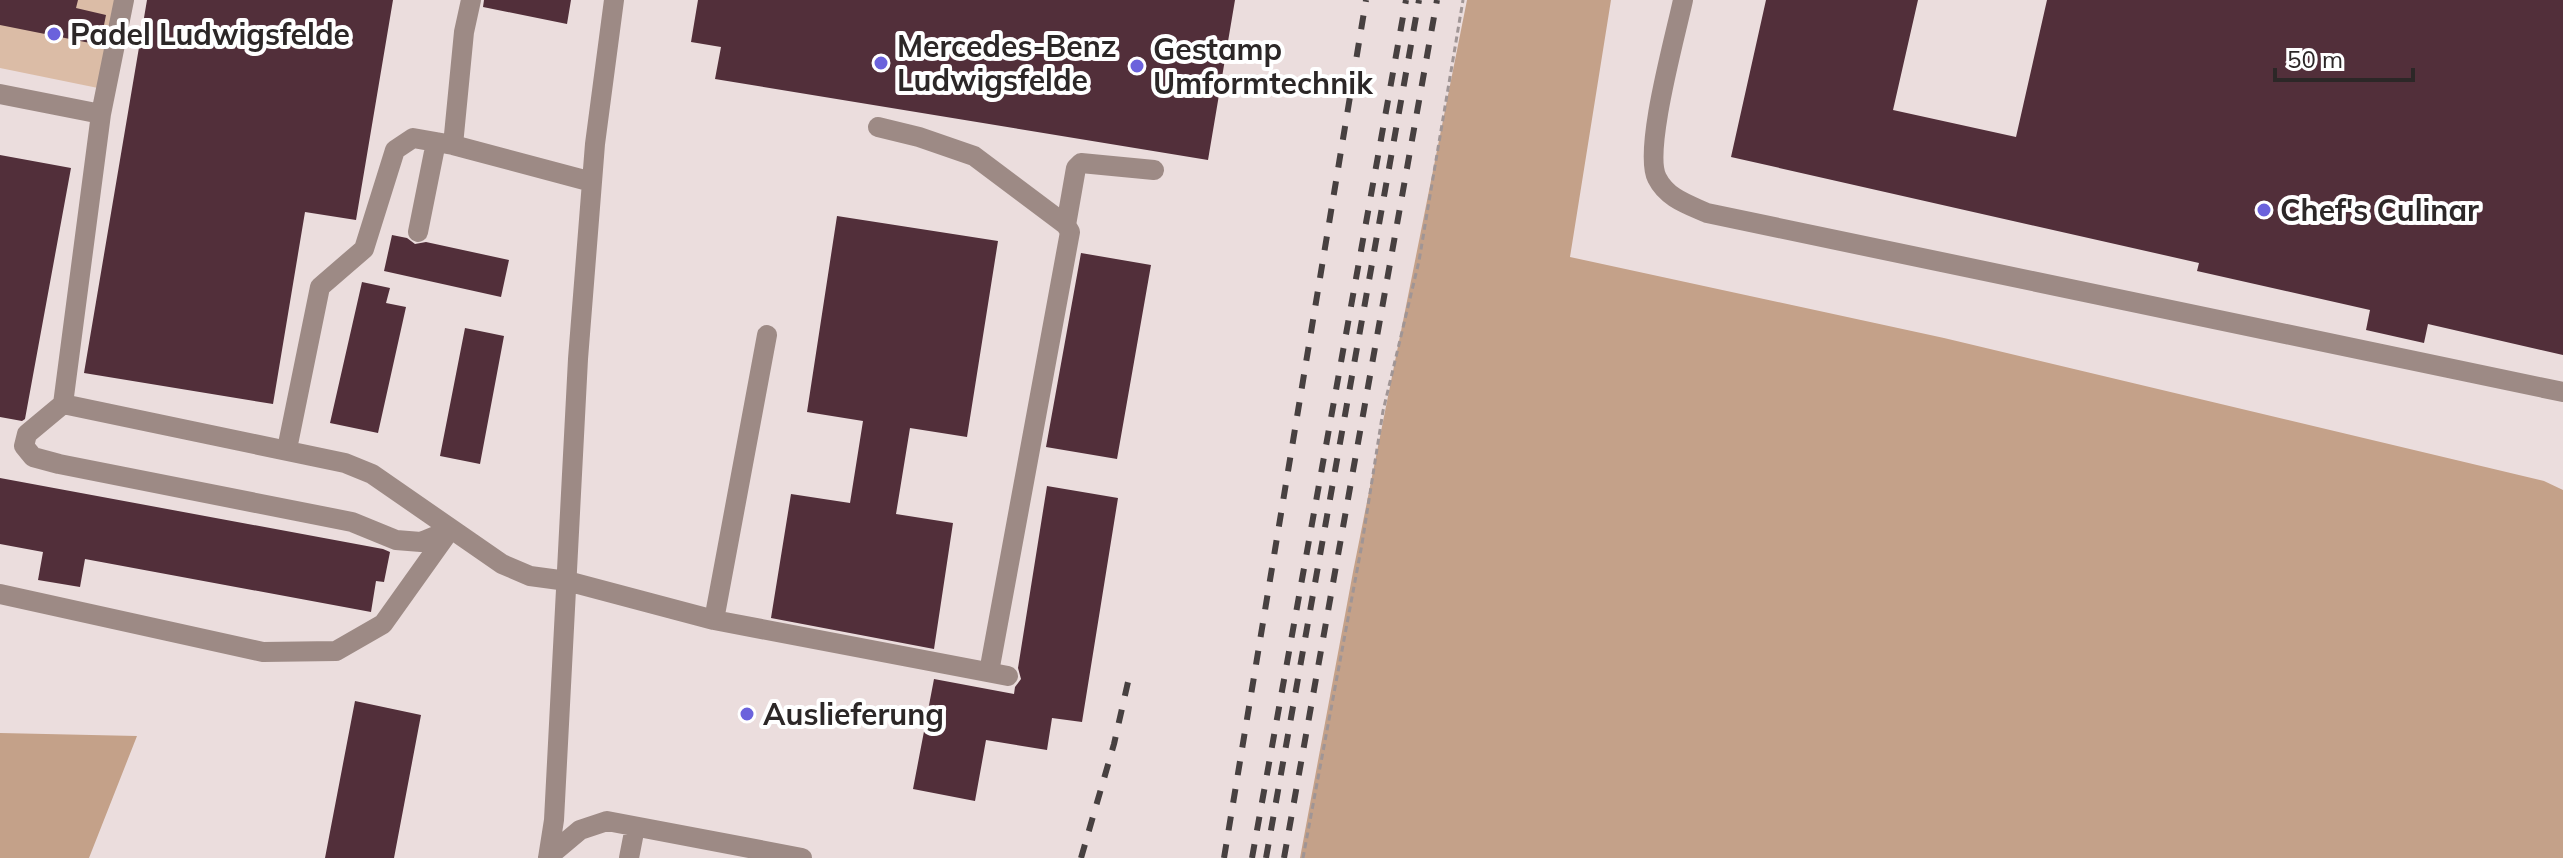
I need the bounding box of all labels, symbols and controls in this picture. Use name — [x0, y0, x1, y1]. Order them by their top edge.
place label: Padel Ludwigsfelde — [70, 15, 350, 53]
marker: Padel Ludwigsfelde — [45, 25, 63, 43]
place label: Mercedes-Benz Ludwigsfelde — [897, 27, 1117, 99]
place label: Gestamp Umformtechnik — [1153, 30, 1374, 102]
scale bar — [2275, 32, 2413, 82]
text: 50 m — [2287, 44, 2343, 74]
marker: Mercedes-Benz Ludwigsfelde — [872, 54, 890, 72]
marker: Gestamp Umformtechnik — [1128, 57, 1146, 75]
place label: Chef's Culinar — [2280, 191, 2479, 229]
marker: Chef's Culinar — [2255, 201, 2273, 219]
place label: Auslieferung — [763, 695, 944, 733]
marker: Auslieferung — [738, 705, 756, 723]

